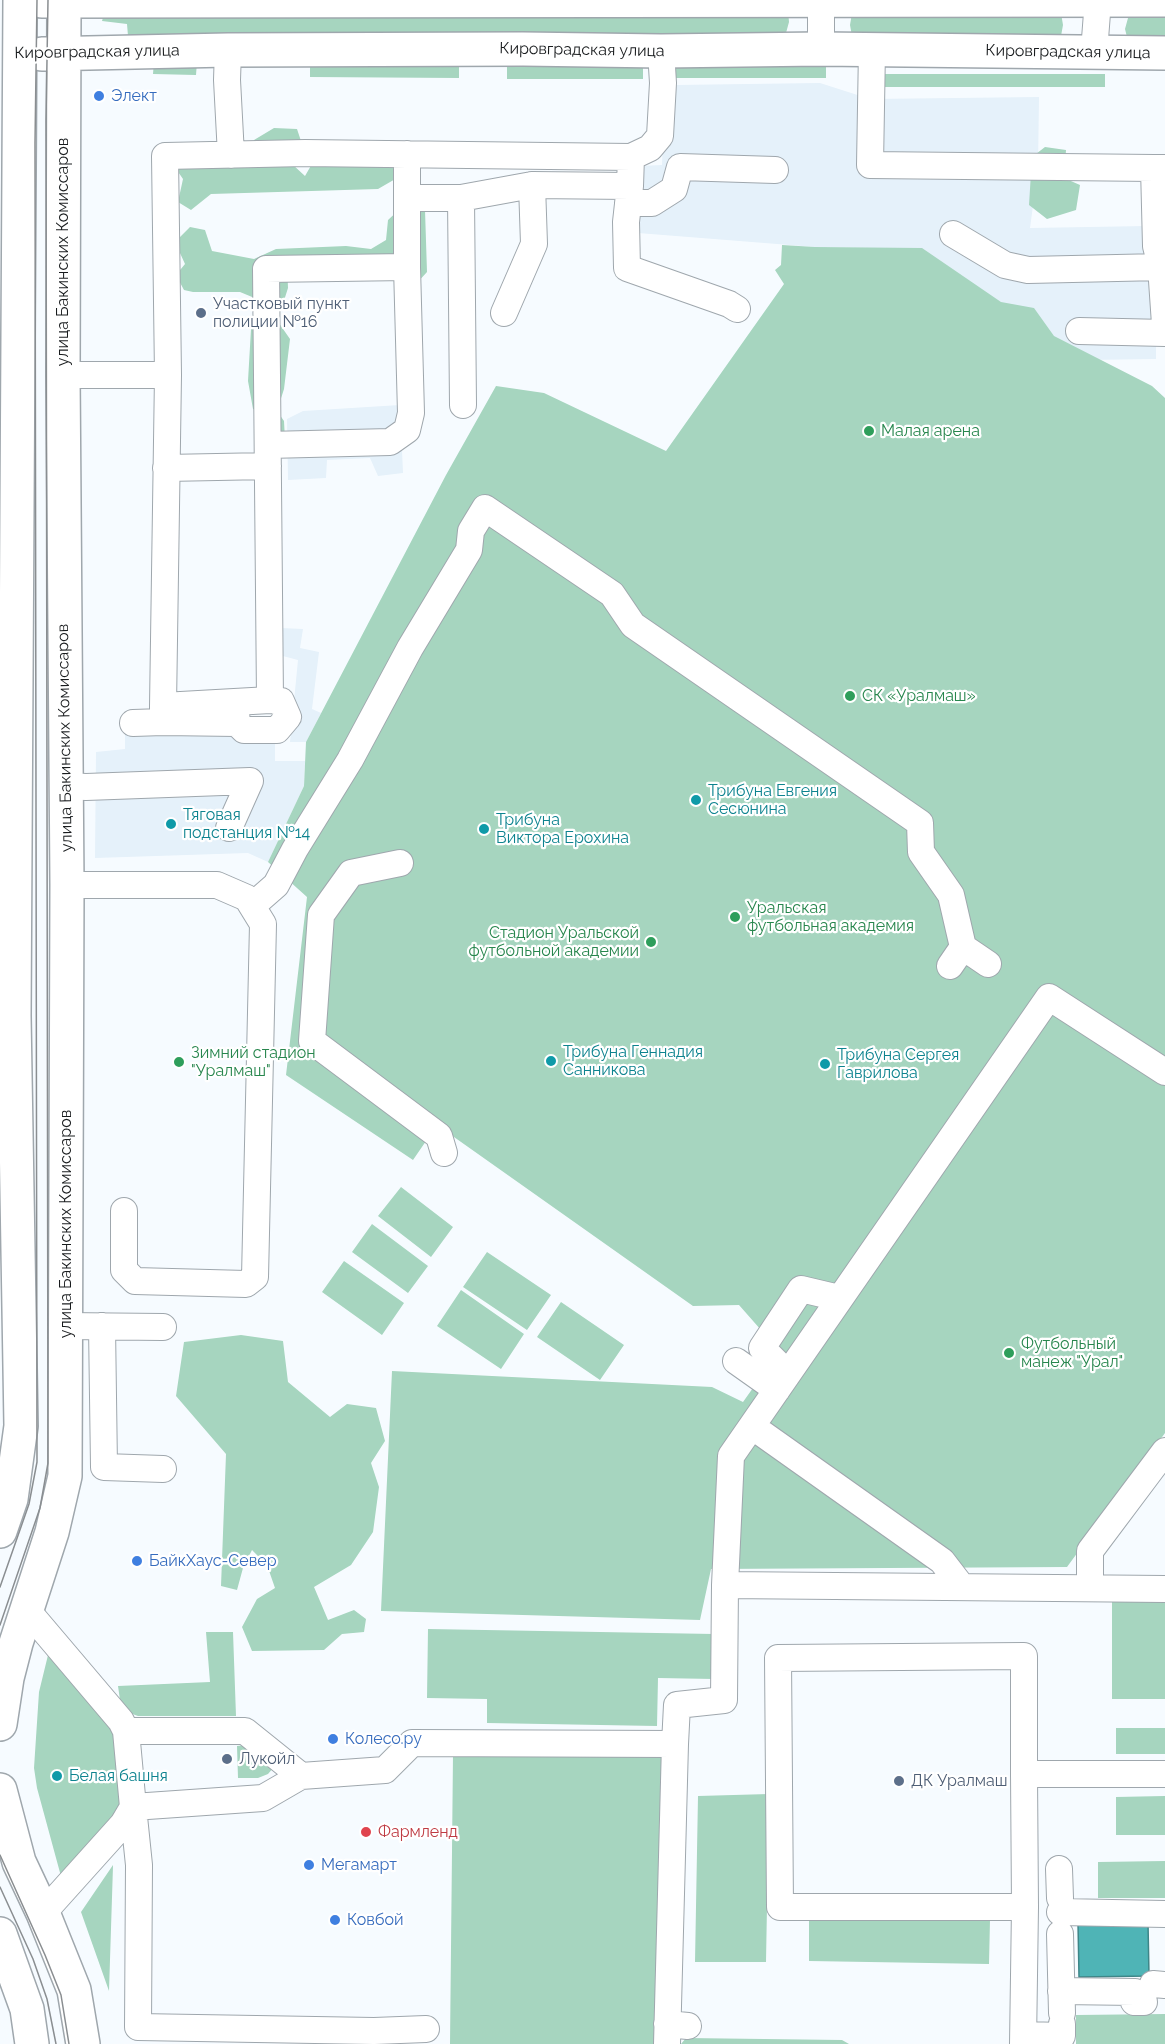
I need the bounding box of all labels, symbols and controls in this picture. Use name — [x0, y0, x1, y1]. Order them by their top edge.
street label: Кировградская улица — [499, 39, 665, 61]
street label: Кировградская улица — [14, 41, 180, 63]
street label: Кировградская улица — [985, 41, 1151, 63]
place label: Элект — [111, 86, 157, 106]
marker: Элект — [92, 89, 106, 103]
street label: улица Бакинских Комиссаров — [53, 138, 73, 366]
place label: Участковый пункт полиции №16 — [213, 294, 350, 332]
marker: Участковый пункт полиции №16 — [194, 306, 208, 320]
place label: Малая арена — [881, 421, 980, 441]
marker: Малая арена — [862, 424, 876, 438]
street label: улица Бакинских Комиссаров — [53, 624, 77, 852]
place label: СК «Уралмаш» — [862, 686, 976, 706]
marker: СК «Уралмаш» — [843, 689, 857, 703]
place label: Трибуна Евгения Сесюнина — [708, 781, 837, 819]
marker: Трибуна Евгения Сесюнина — [689, 793, 703, 807]
place label: Тяговая подстанция №14 — [183, 805, 310, 843]
place label: Трибуна Виктора Ерохина — [496, 810, 629, 848]
marker: Тяговая подстанция №14 — [164, 817, 178, 831]
marker: Трибуна Виктора Ерохина — [477, 822, 491, 836]
place label: Уральская футбольная академия — [747, 898, 914, 936]
marker: Уральская футбольная академия — [728, 910, 742, 924]
place label: Стадион Уральской футбольной академии — [469, 923, 639, 961]
marker: Стадион Уральской футбольной академии — [644, 935, 658, 949]
place label: Трибуна Геннадия Санникова — [563, 1042, 703, 1080]
place label: Зимний стадион "Уралмаш" — [191, 1043, 316, 1081]
place label: Трибуна Сергея Гаврилова — [837, 1045, 959, 1083]
marker: Трибуна Геннадия Санникова — [544, 1054, 558, 1068]
marker: Зимний стадион "Уралмаш" — [172, 1055, 186, 1069]
marker: Трибуна Сергея Гаврилова — [818, 1057, 832, 1071]
street label: улица Бакинских Комиссаров — [56, 1110, 76, 1338]
place label: Футбольный манеж "Урал" — [1021, 1334, 1123, 1372]
marker: Футбольный манеж "Урал" — [1002, 1346, 1016, 1360]
place label: БайкХаус-Север — [149, 1551, 277, 1571]
marker: БайкХаус-Север — [130, 1554, 144, 1568]
place label: Колесо.ру — [345, 1729, 422, 1749]
marker: Колесо.ру — [326, 1732, 340, 1746]
place label: Лукойл — [239, 1749, 295, 1769]
marker: Лукойл — [220, 1752, 234, 1766]
place label: Белая башня — [69, 1766, 168, 1786]
marker: Белая башня — [50, 1769, 64, 1783]
place label: ДК Уралмаш — [911, 1771, 1007, 1791]
marker: ДК Уралмаш — [892, 1774, 906, 1788]
place label: Фармленд — [378, 1822, 458, 1842]
marker: Фармленд — [359, 1825, 373, 1839]
place label: Мегамарт — [321, 1855, 397, 1875]
marker: Мегамарт — [302, 1858, 316, 1872]
place label: Ковбой — [347, 1910, 403, 1930]
marker: Ковбой — [328, 1913, 342, 1927]

